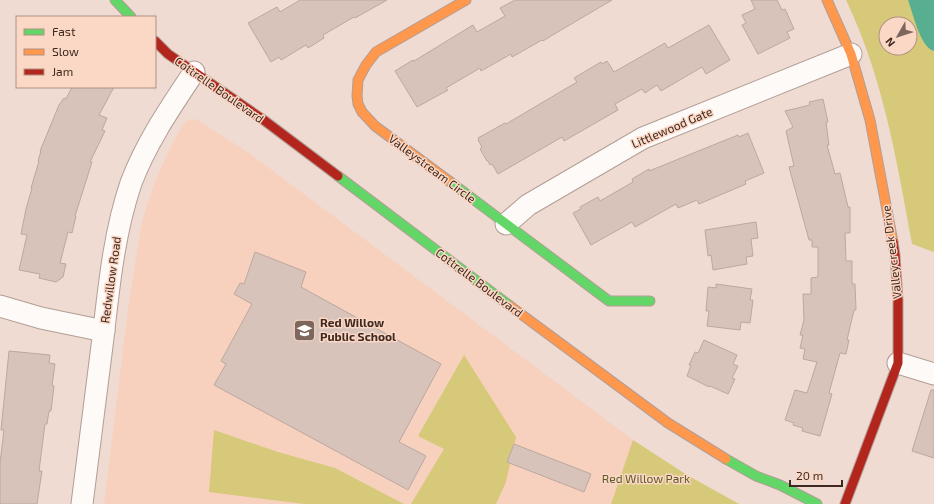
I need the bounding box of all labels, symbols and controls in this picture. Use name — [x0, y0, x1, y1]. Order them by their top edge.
legend — [16, 16, 156, 88]
north arrow — [878, 16, 918, 56]
text: Fast — [52, 24, 76, 38]
text: N — [882, 35, 897, 50]
text: Slow — [52, 44, 79, 58]
street label: Cottrelle Boulevard — [172, 53, 267, 125]
text: Jam — [52, 64, 73, 78]
street label: Littlewood Gate — [629, 104, 714, 150]
street label: Valleystream Circle — [386, 131, 479, 205]
street label: Valleycreek Drive — [878, 205, 904, 300]
street label: Redwillow Road — [97, 236, 123, 324]
street label: Cottrelle Boulevard — [433, 245, 526, 320]
place label: Red Willow Public School — [320, 315, 396, 343]
school or university icon: Red Willow Public School — [292, 317, 318, 343]
scale bar — [790, 462, 842, 488]
text: 20 m — [796, 468, 823, 482]
park label: Red Willow Park — [602, 471, 690, 485]

